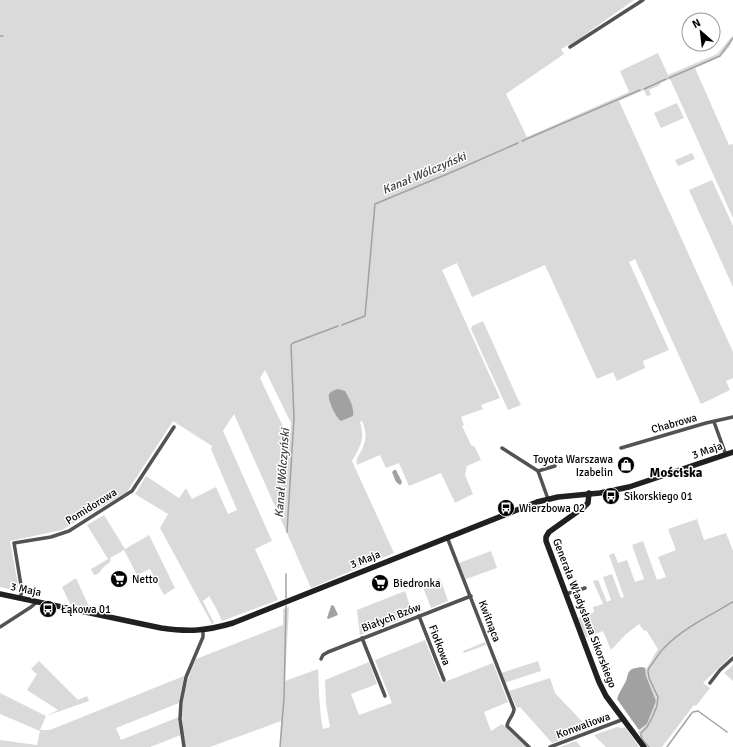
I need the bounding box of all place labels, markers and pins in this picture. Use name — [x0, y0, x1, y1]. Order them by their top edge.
place label: Toyota Warszawa Izabelin — [533, 453, 613, 479]
shop icon: Toyota Warszawa Izabelin — [616, 455, 636, 475]
bus stop icon: Sikorskiego 01 — [601, 486, 621, 506]
place label: Sikorskiego 01 — [624, 490, 693, 503]
bus stop icon: Wierzbowa 02 — [496, 498, 516, 518]
place label: Wierzbowa 02 — [519, 502, 585, 515]
supermarket icon: Netto — [109, 569, 129, 589]
place label: Netto — [132, 573, 159, 586]
supermarket icon: Biedronka — [370, 573, 390, 593]
place label: Biedronka — [393, 577, 441, 590]
bus stop icon: Łąkowa 01 — [38, 599, 58, 619]
place label: Łąkowa 01 — [61, 603, 111, 616]

